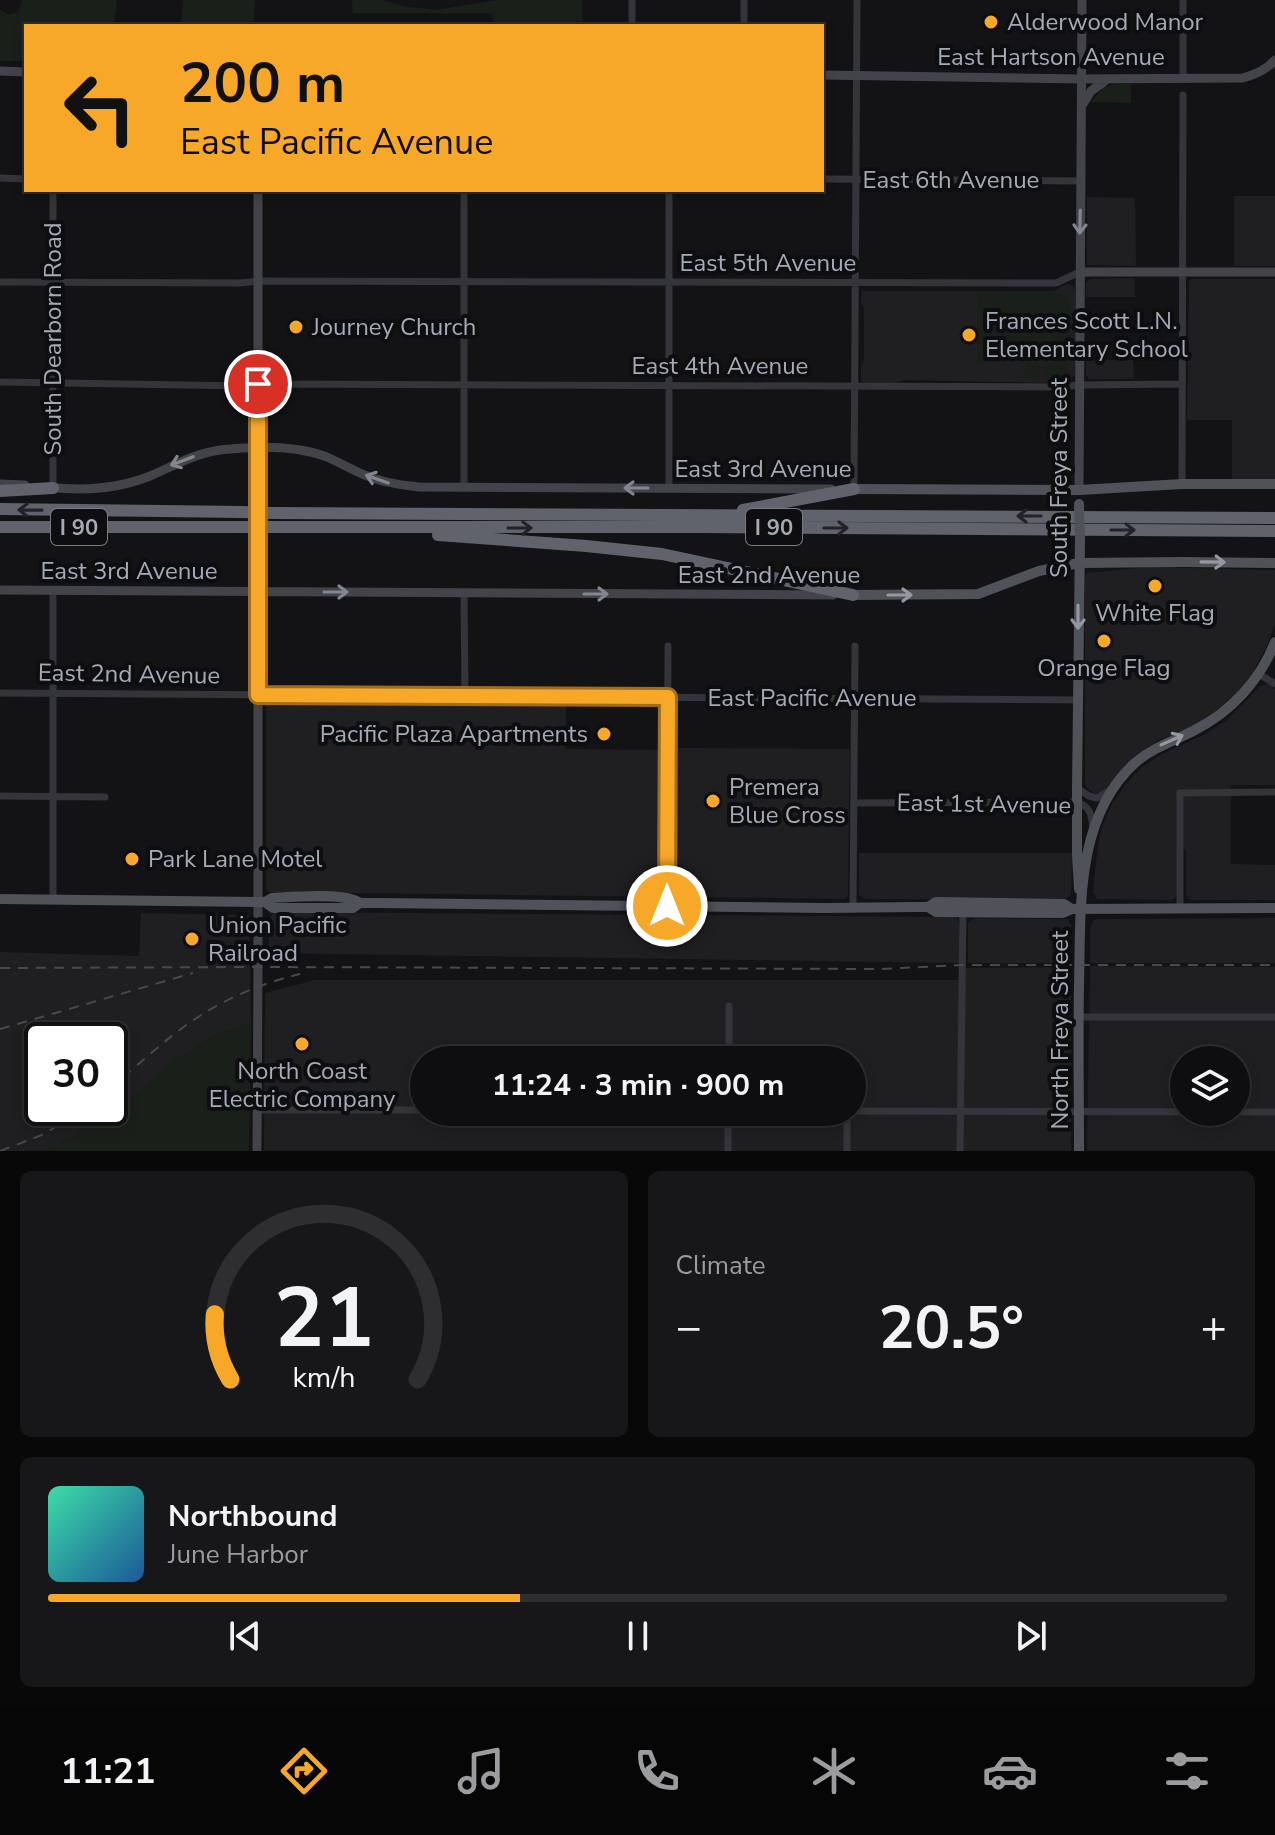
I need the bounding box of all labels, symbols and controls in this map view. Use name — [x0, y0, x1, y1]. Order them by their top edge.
place label: Alderwood Manor — [1007, 6, 1204, 38]
marker: Alderwood Manor — [982, 13, 1000, 31]
street label: East Hartson Avenue — [937, 41, 1165, 73]
text: 200 m — [180, 45, 345, 122]
icon: left — [48, 56, 152, 160]
text: East Pacific Avenue — [180, 118, 493, 167]
street label: East 6th Avenue — [863, 164, 1039, 196]
one-way arrow — [1072, 208, 1088, 235]
street label: South Dearborn Road — [37, 222, 69, 456]
street label: East 5th Avenue — [680, 247, 856, 279]
place label: Frances Scott L.N. Elementary School — [985, 305, 1188, 365]
place label: Journey Church — [311, 311, 476, 343]
marker: Journey Church — [287, 318, 305, 336]
marker: Frances Scott L.N. Elementary School — [960, 326, 978, 344]
pin — [224, 350, 292, 418]
street label: East 4th Avenue — [632, 350, 808, 382]
icon: arrive — [236, 362, 280, 406]
street label: South Freya Street — [1043, 377, 1075, 578]
street label: East 3rd Avenue — [674, 453, 852, 485]
one-way arrow — [170, 455, 195, 469]
one-way arrow — [365, 471, 390, 486]
one-way arrow — [623, 480, 650, 496]
one-way arrow — [17, 502, 44, 518]
one-way arrow — [1016, 508, 1043, 524]
road number: I 90 — [51, 509, 107, 545]
road number: I 90 — [746, 509, 802, 545]
one-way arrow — [506, 520, 533, 536]
one-way arrow — [822, 520, 849, 536]
one-way arrow — [1110, 522, 1136, 538]
one-way arrow — [1199, 554, 1226, 570]
street label: East 3rd Avenue — [40, 555, 218, 587]
street label: East 2nd Avenue — [678, 559, 860, 591]
marker: White Flag — [1146, 577, 1164, 595]
one-way arrow — [322, 584, 349, 600]
one-way arrow — [582, 586, 609, 602]
one-way arrow — [886, 587, 913, 603]
place label: White Flag — [1095, 597, 1215, 629]
one-way arrow — [1070, 603, 1086, 630]
marker: Orange Flag — [1095, 632, 1113, 650]
place label: Orange Flag — [1037, 652, 1171, 684]
street label: East 2nd Avenue — [38, 656, 220, 692]
street label: East Pacific Avenue — [708, 682, 916, 714]
place label: Pacific Plaza Apartments — [320, 718, 588, 750]
marker: Pacific Plaza Apartments — [595, 725, 613, 743]
one-way arrow — [1159, 732, 1184, 747]
place label: Premera Blue Cross — [729, 771, 846, 831]
street label: East 1st Avenue — [896, 786, 1072, 822]
marker: Premera Blue Cross — [704, 792, 722, 810]
place label: Park Lane Motel — [148, 843, 322, 875]
marker: Park Lane Motel — [123, 850, 141, 868]
position arrow — [625, 864, 709, 948]
place label: Union Pacific Railroad — [208, 909, 346, 969]
marker: Union Pacific Railroad — [183, 930, 201, 948]
street label: North Freya Street — [1044, 930, 1076, 1129]
speed limit sign: 30 — [24, 1022, 128, 1126]
marker: North Coast Electric Company — [293, 1035, 311, 1053]
map controls — [1170, 1046, 1250, 1126]
button: layers — [1170, 1046, 1250, 1126]
place label: North Coast Electric Company — [209, 1055, 396, 1115]
text: 11:24 · 3 min · 900 m — [492, 1065, 784, 1106]
text: Climate — [676, 1248, 766, 1283]
text: 21 — [274, 1262, 374, 1375]
text: 20.5° — [878, 1287, 1024, 1369]
text: − — [676, 1298, 702, 1358]
text: + — [1201, 1298, 1227, 1358]
text: km/h — [292, 1358, 355, 1397]
text: Northbound — [168, 1496, 338, 1537]
text: June Harbor — [168, 1537, 308, 1572]
icon: previous — [223, 1614, 267, 1658]
icon: pause — [616, 1614, 660, 1658]
icon: next — [1009, 1614, 1053, 1658]
icon: directions — [276, 1743, 332, 1799]
icon: music — [453, 1743, 509, 1799]
icon: phone — [629, 1743, 685, 1799]
icon: climate — [806, 1743, 862, 1799]
icon: car — [982, 1743, 1038, 1799]
icon: filters — [1159, 1743, 1215, 1799]
text: 11:21 — [60, 1747, 156, 1796]

